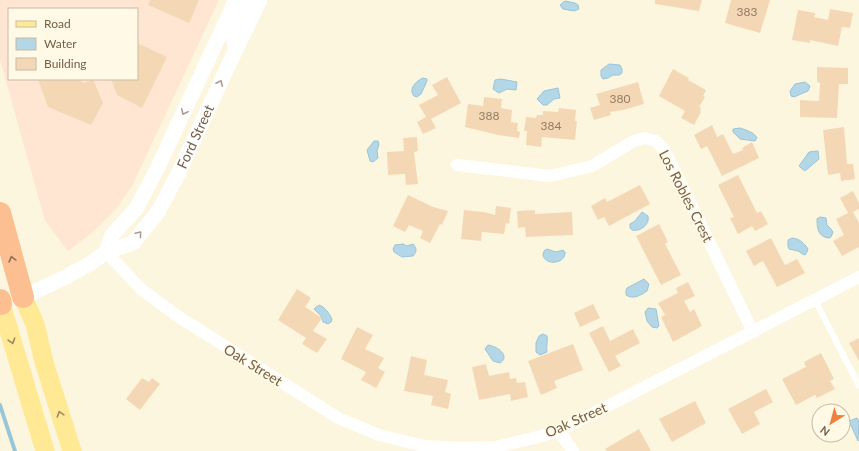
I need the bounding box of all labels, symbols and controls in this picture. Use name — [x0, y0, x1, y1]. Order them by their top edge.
house number: 383 — [737, 4, 757, 19]
legend — [8, 8, 138, 80]
text: Road — [44, 16, 71, 31]
text: Water — [44, 36, 77, 51]
text: Building — [44, 56, 87, 71]
one-way arrow — [215, 80, 223, 88]
house number: 380 — [610, 91, 630, 106]
street label: Ford Street — [173, 102, 217, 171]
one-way arrow — [181, 107, 189, 115]
house number: 388 — [479, 108, 499, 123]
house number: 384 — [541, 118, 561, 133]
street label: Los Robles Crest — [656, 147, 717, 245]
one-way arrow — [135, 232, 142, 239]
one-way arrow — [8, 256, 17, 263]
one-way arrow — [7, 337, 16, 344]
street label: Oak Street — [221, 340, 286, 389]
street label: Oak Street — [542, 398, 609, 441]
north arrow — [811, 403, 851, 443]
one-way arrow — [56, 410, 65, 417]
text: N — [817, 424, 832, 439]

